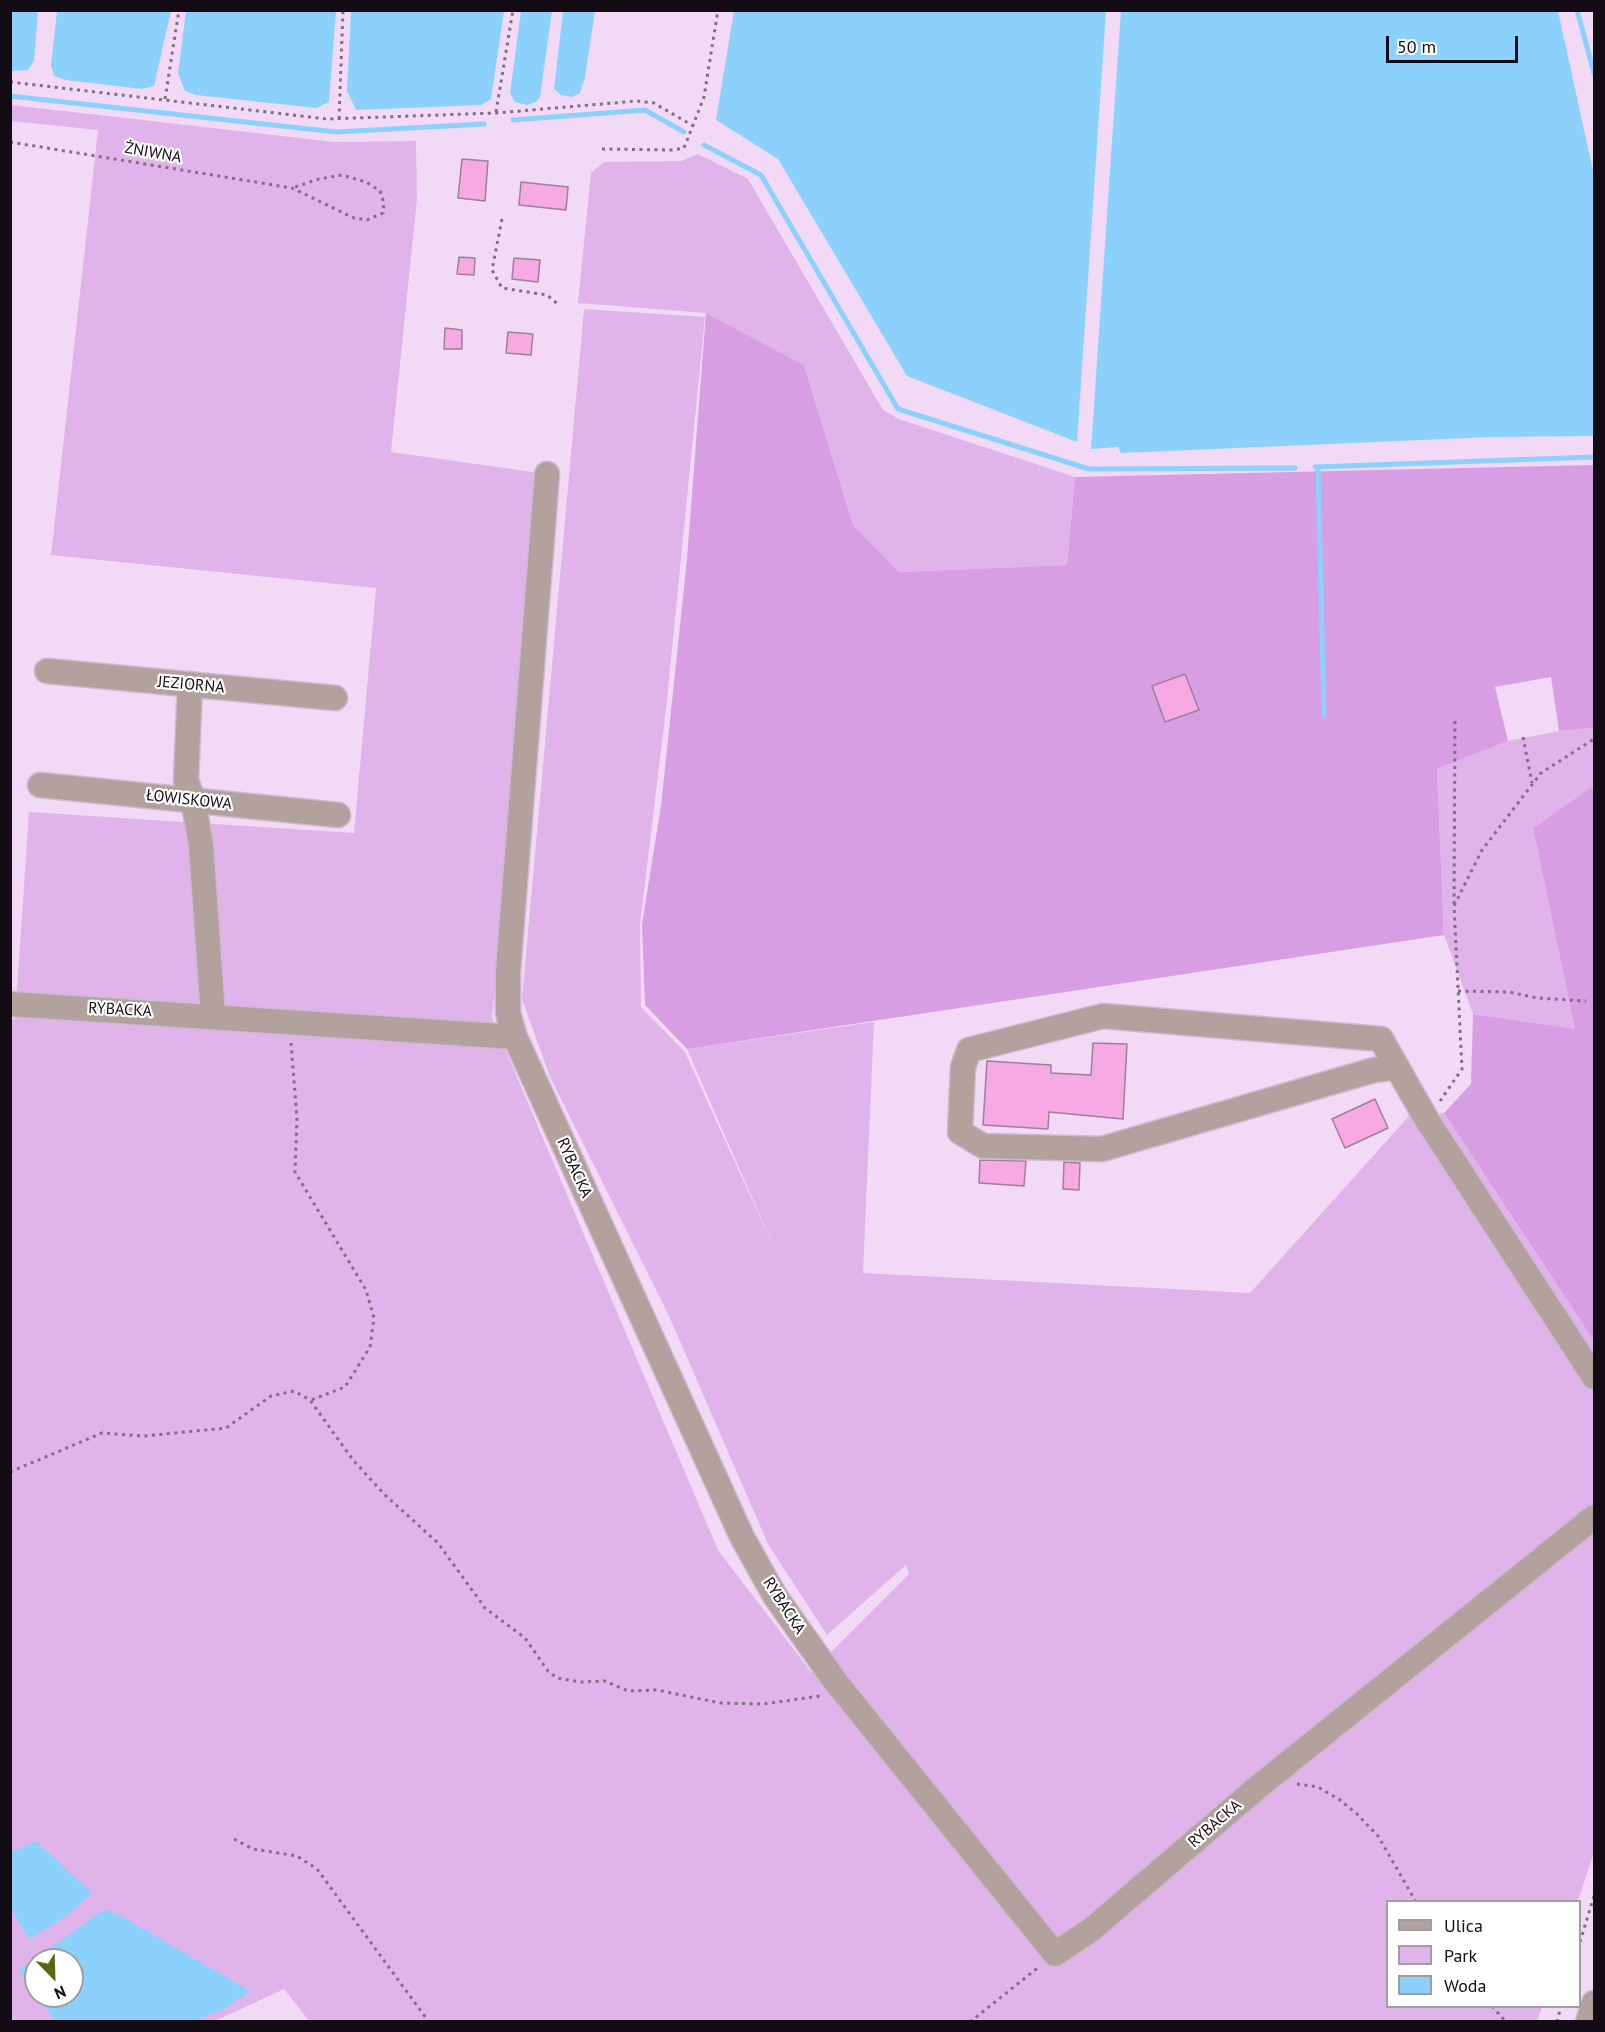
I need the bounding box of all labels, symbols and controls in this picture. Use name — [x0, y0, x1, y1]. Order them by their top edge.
scale bar — [1389, 24, 1521, 62]
text: 50 m — [1397, 35, 1436, 58]
street label: ŻNIWNA — [123, 139, 183, 167]
street label: JEZIORNA — [157, 673, 225, 697]
street label: ŁOWISKOWA — [145, 786, 233, 814]
street label: RYBACKA — [88, 999, 152, 1021]
street label: RYBACKA — [552, 1135, 596, 1201]
street label: RYBACKA — [759, 1574, 809, 1638]
street label: RYBACKA — [1185, 1796, 1245, 1852]
legend — [1386, 1900, 1581, 2008]
text: Ulica — [1444, 1914, 1483, 1937]
text: Park — [1444, 1944, 1477, 1967]
north arrow — [24, 1948, 84, 2008]
text: Woda — [1444, 1974, 1486, 1997]
text: N — [52, 1981, 69, 2004]

